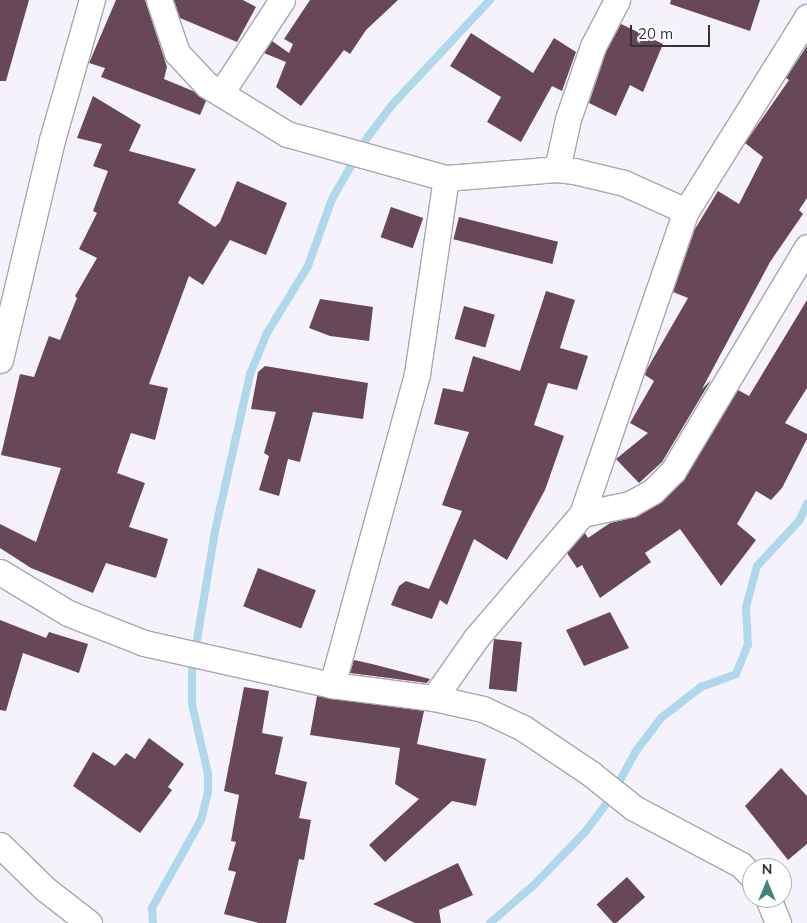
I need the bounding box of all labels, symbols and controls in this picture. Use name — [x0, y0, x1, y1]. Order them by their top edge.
scale bar — [632, 15, 712, 47]
text: 20 m — [638, 24, 673, 43]
north arrow — [742, 858, 792, 908]
text: N — [762, 860, 772, 878]

